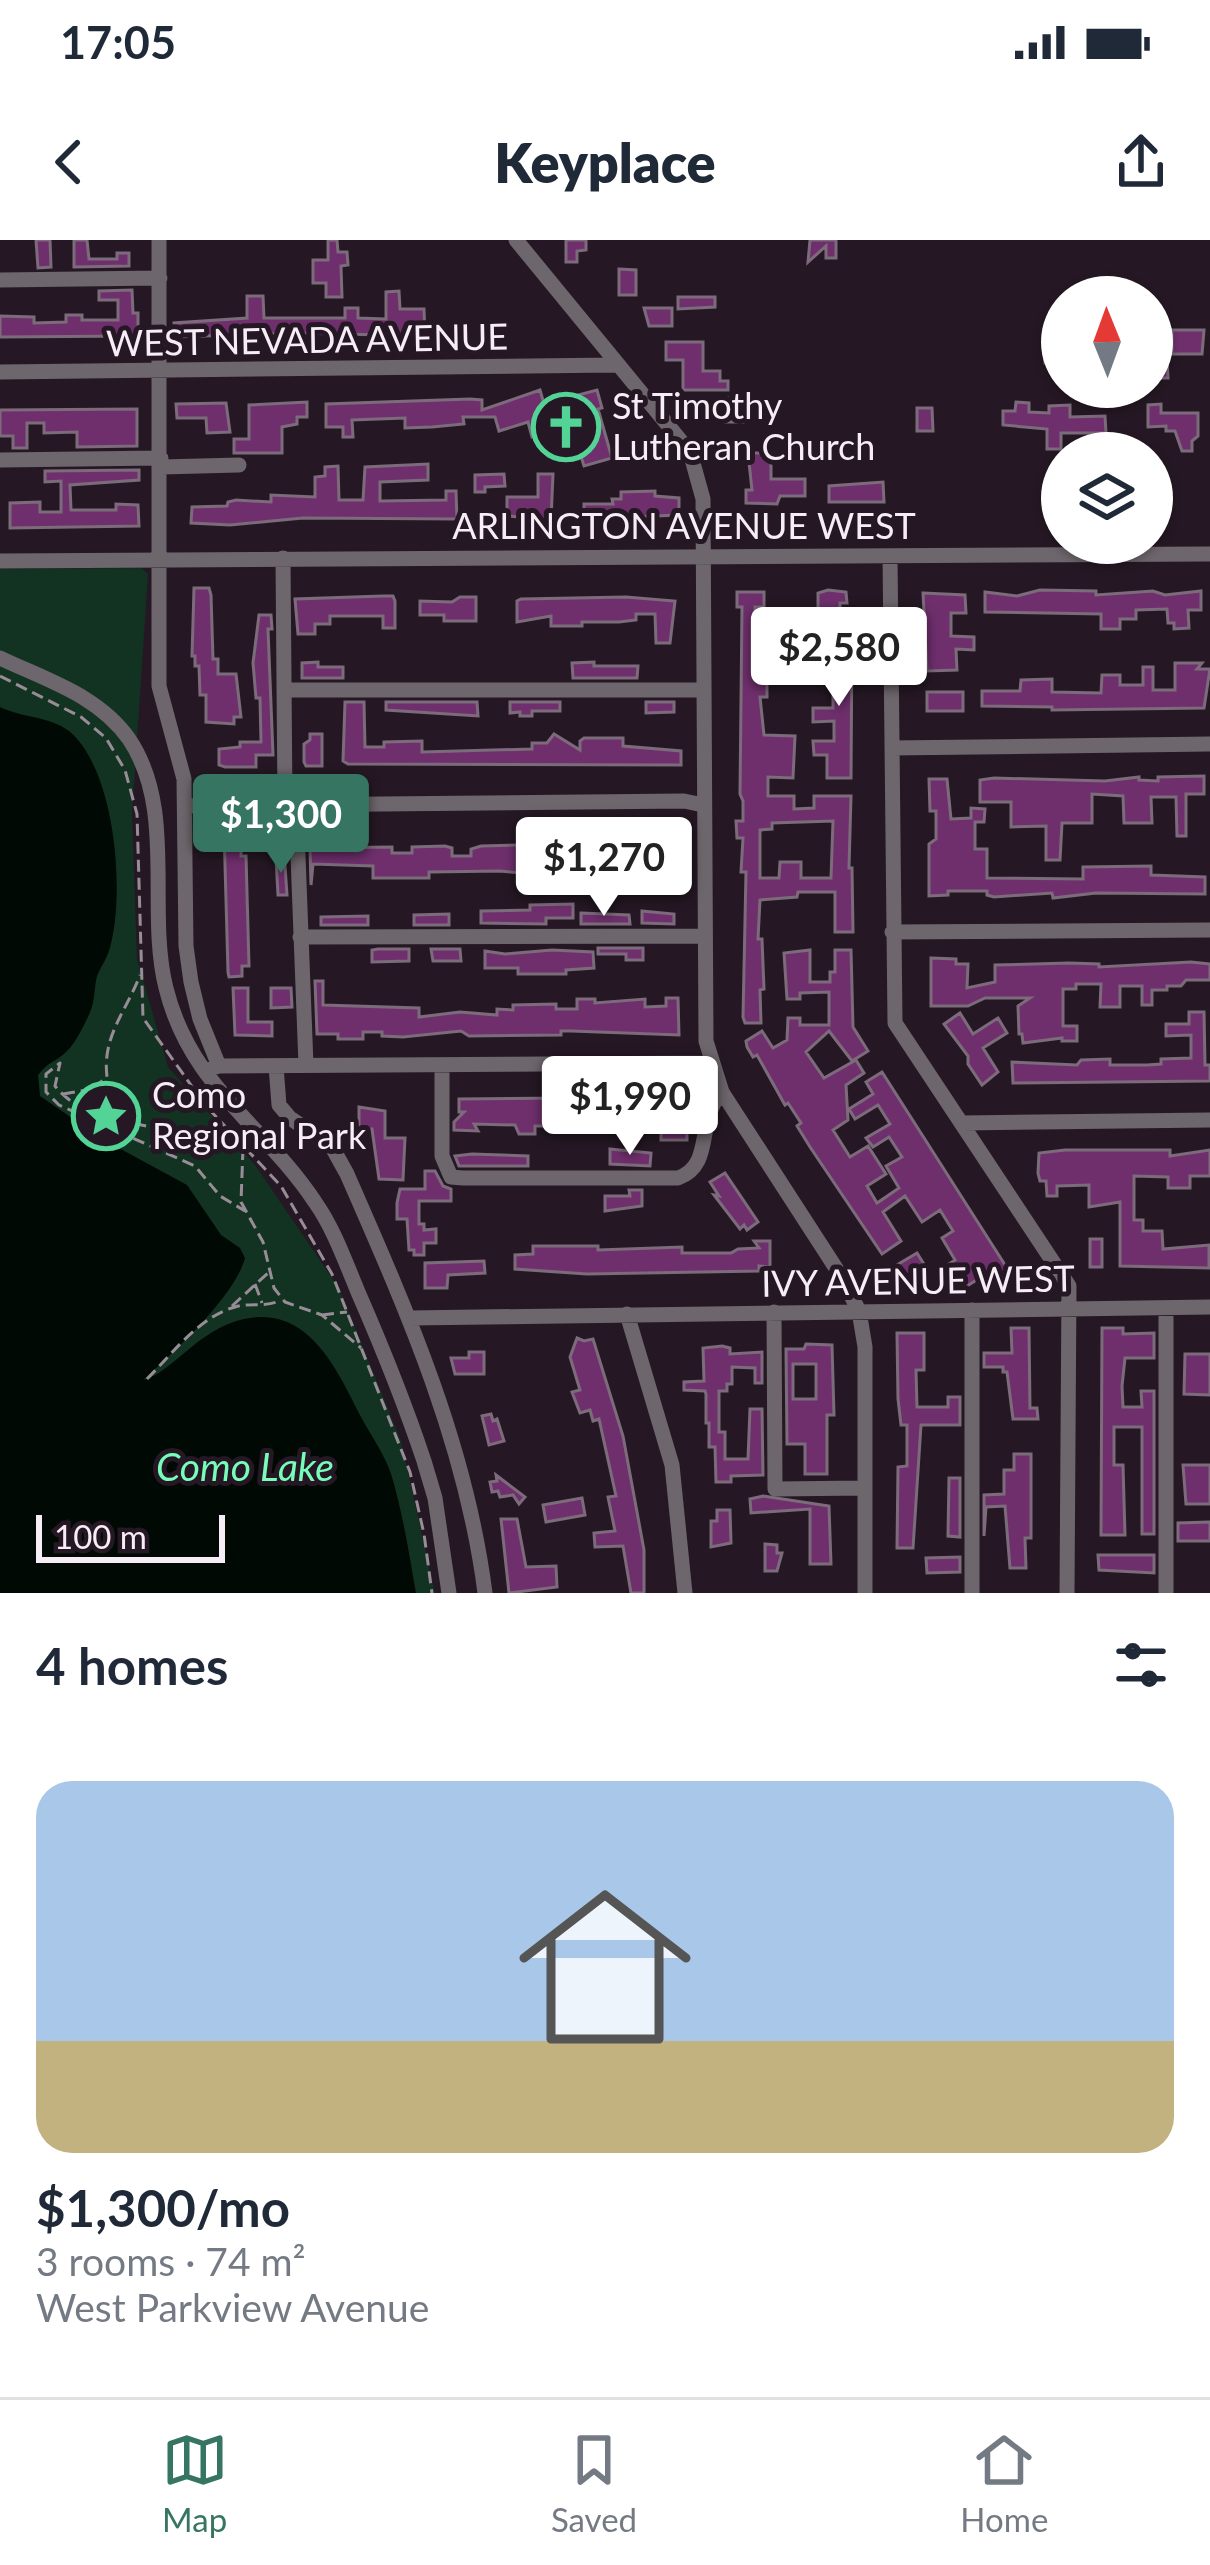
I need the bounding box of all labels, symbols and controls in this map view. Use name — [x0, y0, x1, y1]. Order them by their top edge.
text: 17:05 — [60, 15, 176, 69]
icon: back — [36, 129, 102, 195]
icon: share — [1108, 129, 1174, 195]
text: Keyplace — [494, 130, 716, 195]
north arrow — [1041, 276, 1173, 408]
map controls — [1041, 276, 1173, 564]
street label: WEST NEVADA AVENUE — [105, 313, 508, 365]
place label: St Timothy Lutheran Church — [612, 383, 875, 468]
church icon: St Timothy Lutheran Church — [531, 392, 601, 462]
button: layers — [1041, 432, 1173, 564]
street label: ARLINGTON AVENUE WEST — [452, 503, 916, 547]
pin: $2,580 — [741, 607, 937, 709]
text: $2,580 — [778, 623, 900, 669]
pin: $1,300 — [183, 774, 379, 876]
text: $1,300 — [220, 790, 342, 836]
pin: $1,270 — [506, 817, 702, 919]
text: $1,270 — [543, 833, 665, 879]
pin: $1,990 — [532, 1056, 728, 1158]
place label: Como Regional Park — [152, 1072, 367, 1157]
text: $1,990 — [569, 1072, 691, 1118]
place icon: Como Regional Park — [71, 1081, 141, 1151]
street label: IVY AVENUE WEST — [761, 1255, 1075, 1305]
water label: Como Lake — [156, 1443, 334, 1489]
scale bar — [36, 1509, 225, 1562]
text: 100 m — [54, 1516, 147, 1556]
icon: filters — [1108, 1632, 1174, 1698]
text: 4 homes — [36, 1635, 228, 1696]
icon: home — [497, 1859, 713, 2075]
text: $1,300/mo — [36, 2177, 290, 2238]
text: 3 rooms · 74 m² — [36, 2238, 306, 2284]
text: West Parkview Avenue — [36, 2284, 429, 2330]
tab: Map — [162, 2427, 228, 2539]
tab: Saved — [551, 2427, 637, 2539]
tab: Home — [960, 2427, 1048, 2539]

